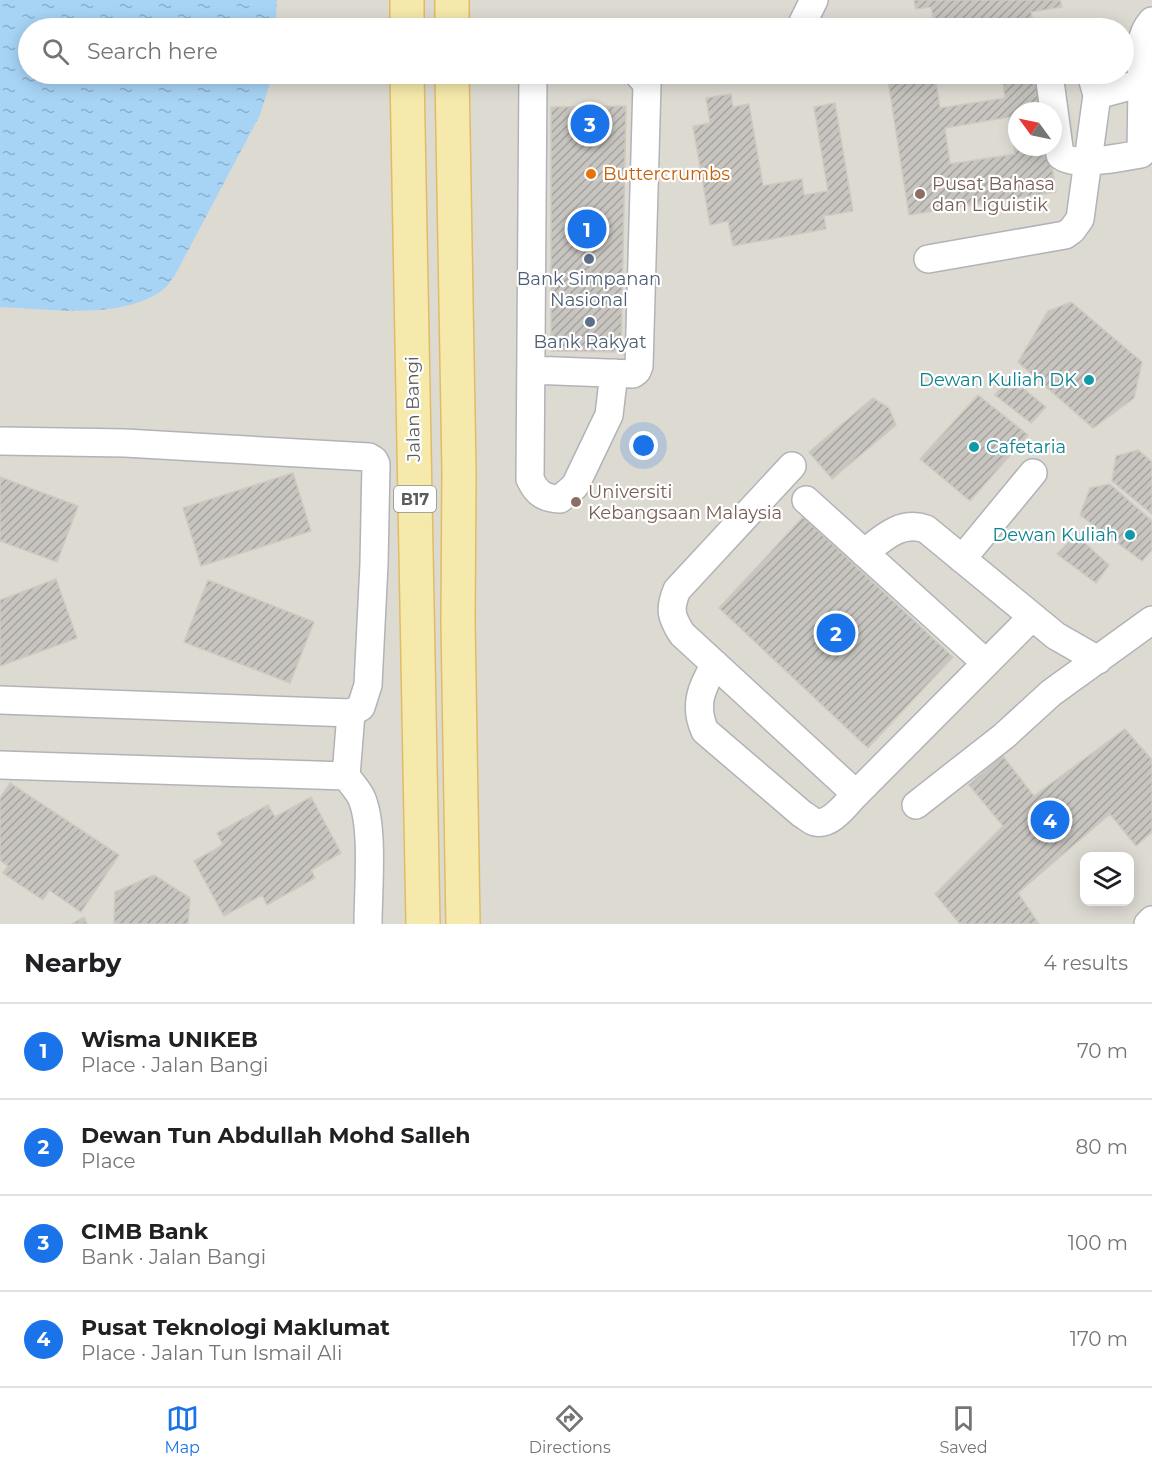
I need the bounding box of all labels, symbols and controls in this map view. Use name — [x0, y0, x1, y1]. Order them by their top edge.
search box — [18, 18, 1134, 84]
icon: search — [39, 35, 72, 68]
text: Search here — [87, 38, 218, 65]
pin: 3 — [570, 102, 610, 146]
north arrow — [1008, 102, 1062, 156]
place label: Buttercrumbs — [603, 163, 730, 185]
marker: Buttercrumbs — [584, 167, 598, 181]
place label: Pusat Bahasa dan Liguistik — [932, 173, 1055, 216]
marker: Pusat Bahasa dan Liguistik — [913, 187, 927, 201]
pin: 1 — [568, 206, 606, 252]
marker: Bank Simpanan Nasional — [582, 252, 596, 266]
place label: Bank Simpanan Nasional — [517, 268, 661, 311]
marker: Bank Rakyat — [583, 315, 597, 329]
place label: Bank Rakyat — [533, 331, 647, 353]
street label: Jalan Bangi — [401, 356, 425, 463]
place label: Dewan Kuliah DK — [919, 369, 1077, 391]
marker: Dewan Kuliah DK — [1082, 373, 1096, 387]
your location — [629, 431, 658, 460]
place label: Cafetaria — [986, 436, 1066, 458]
marker: Cafetaria — [967, 440, 981, 454]
place label: Universiti Kebangsaan Malaysia — [588, 481, 782, 524]
road number: B17 — [394, 486, 436, 512]
marker: Universiti Kebangsaan Malaysia — [569, 495, 583, 509]
place label: Dewan Kuliah — [992, 524, 1118, 546]
marker: Dewan Kuliah — [1123, 528, 1137, 542]
pin: 2 — [816, 610, 856, 656]
pin: 4 — [1030, 798, 1070, 842]
map controls — [1080, 852, 1134, 906]
button: layers — [1080, 852, 1134, 906]
text: Nearby — [24, 947, 121, 979]
text: 4 results — [1043, 951, 1128, 975]
text: Wisma UNIKEB — [81, 1026, 258, 1053]
text: 1 — [40, 1039, 47, 1063]
text: 70 m — [1077, 1039, 1128, 1063]
text: Place · Jalan Bangi — [81, 1053, 268, 1077]
text: Dewan Tun Abdullah Mohd Salleh — [81, 1122, 471, 1149]
text: 2 — [38, 1135, 49, 1159]
text: 80 m — [1076, 1135, 1128, 1159]
text: Place — [81, 1149, 136, 1173]
text: CIMB Bank — [81, 1218, 208, 1245]
text: 3 — [38, 1231, 49, 1255]
text: 100 m — [1068, 1231, 1128, 1255]
text: Bank · Jalan Bangi — [81, 1245, 266, 1269]
text: Pusat Teknologi Maklumat — [81, 1314, 390, 1341]
text: 4 — [37, 1327, 50, 1351]
text: 170 m — [1070, 1327, 1128, 1351]
text: Place · Jalan Tun Ismail Ali — [81, 1341, 342, 1365]
tab: Map — [164, 1402, 200, 1457]
tab: Directions — [529, 1402, 611, 1457]
tab: Saved — [940, 1402, 988, 1457]

